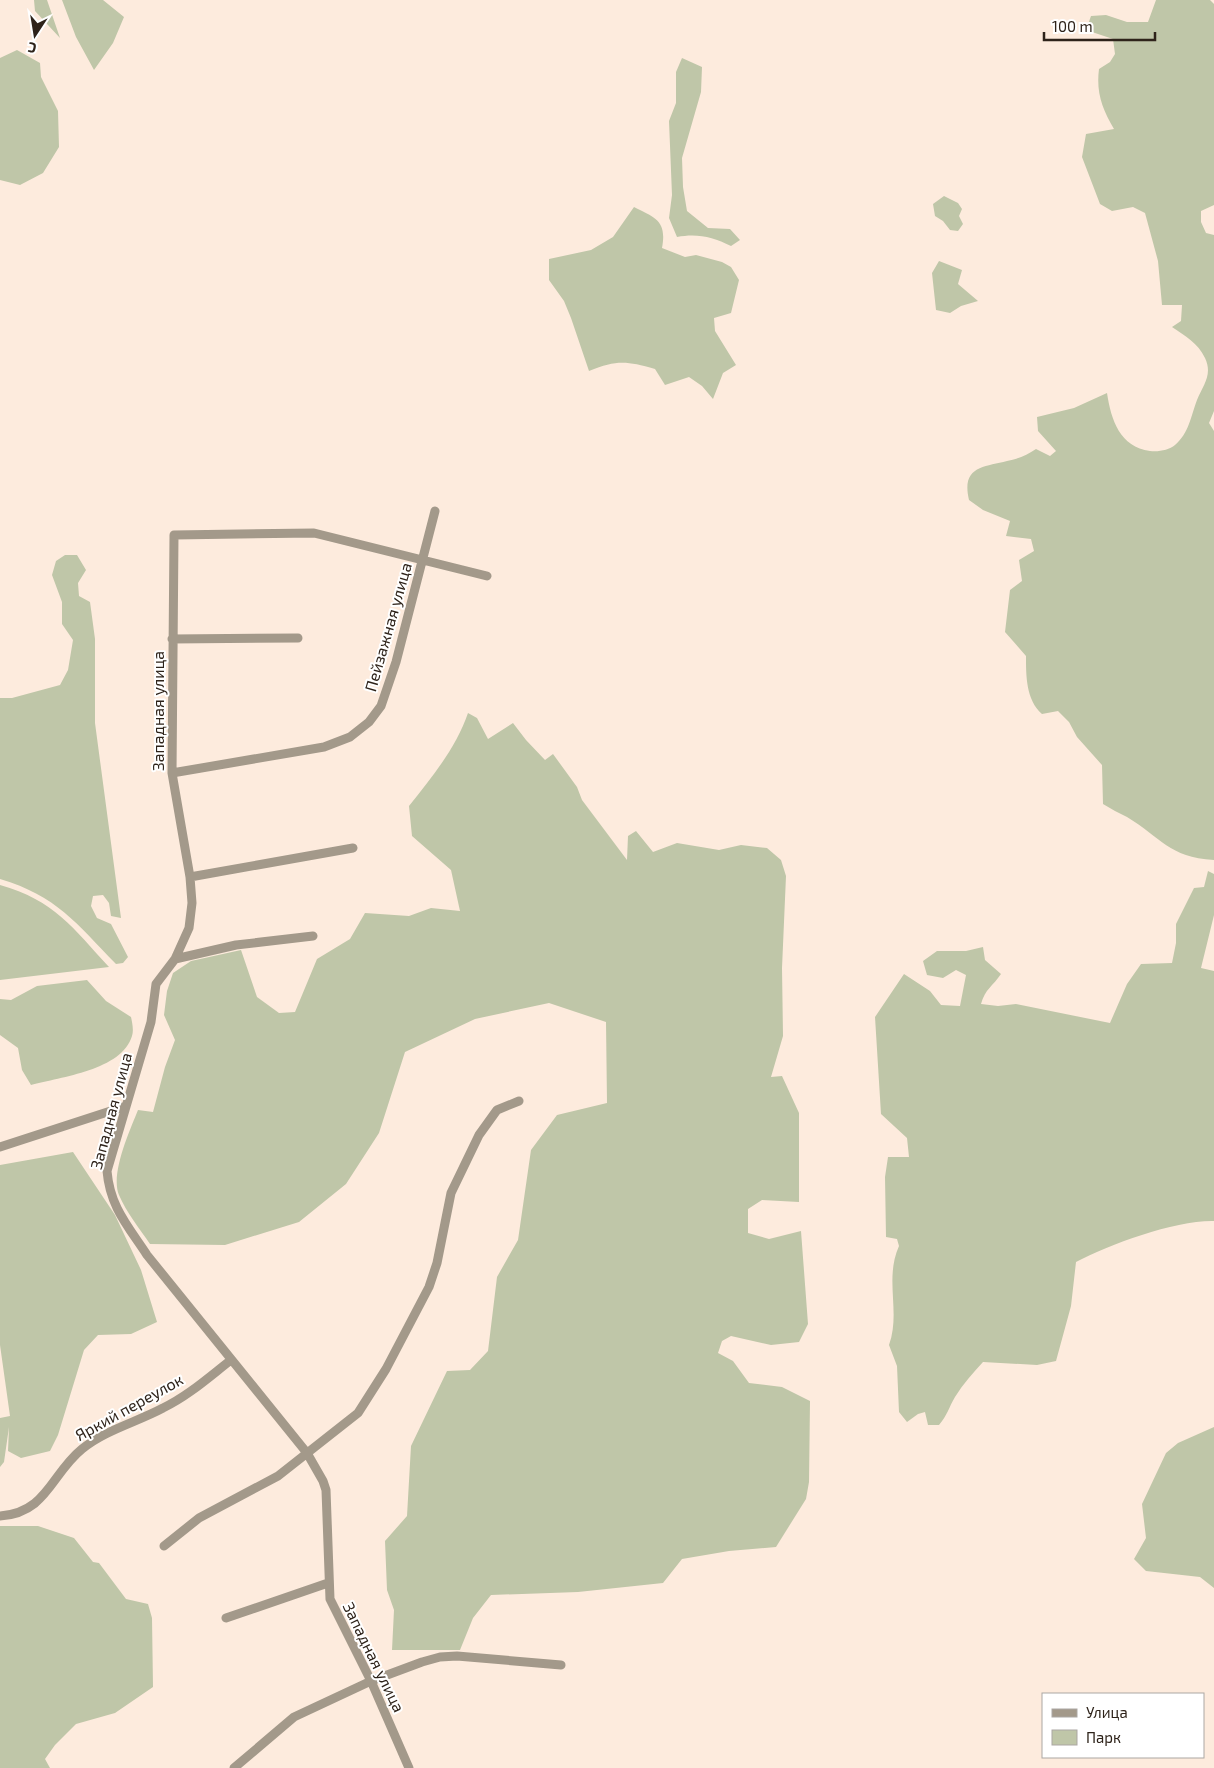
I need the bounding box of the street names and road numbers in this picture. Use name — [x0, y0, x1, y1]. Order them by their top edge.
street label: Пейзажная улица — [360, 560, 416, 694]
street label: Западная улица — [148, 651, 168, 771]
street label: Западная улица — [86, 1050, 136, 1172]
street label: Яркий переулок — [71, 1369, 187, 1445]
street label: Западная улица — [339, 1599, 409, 1715]

